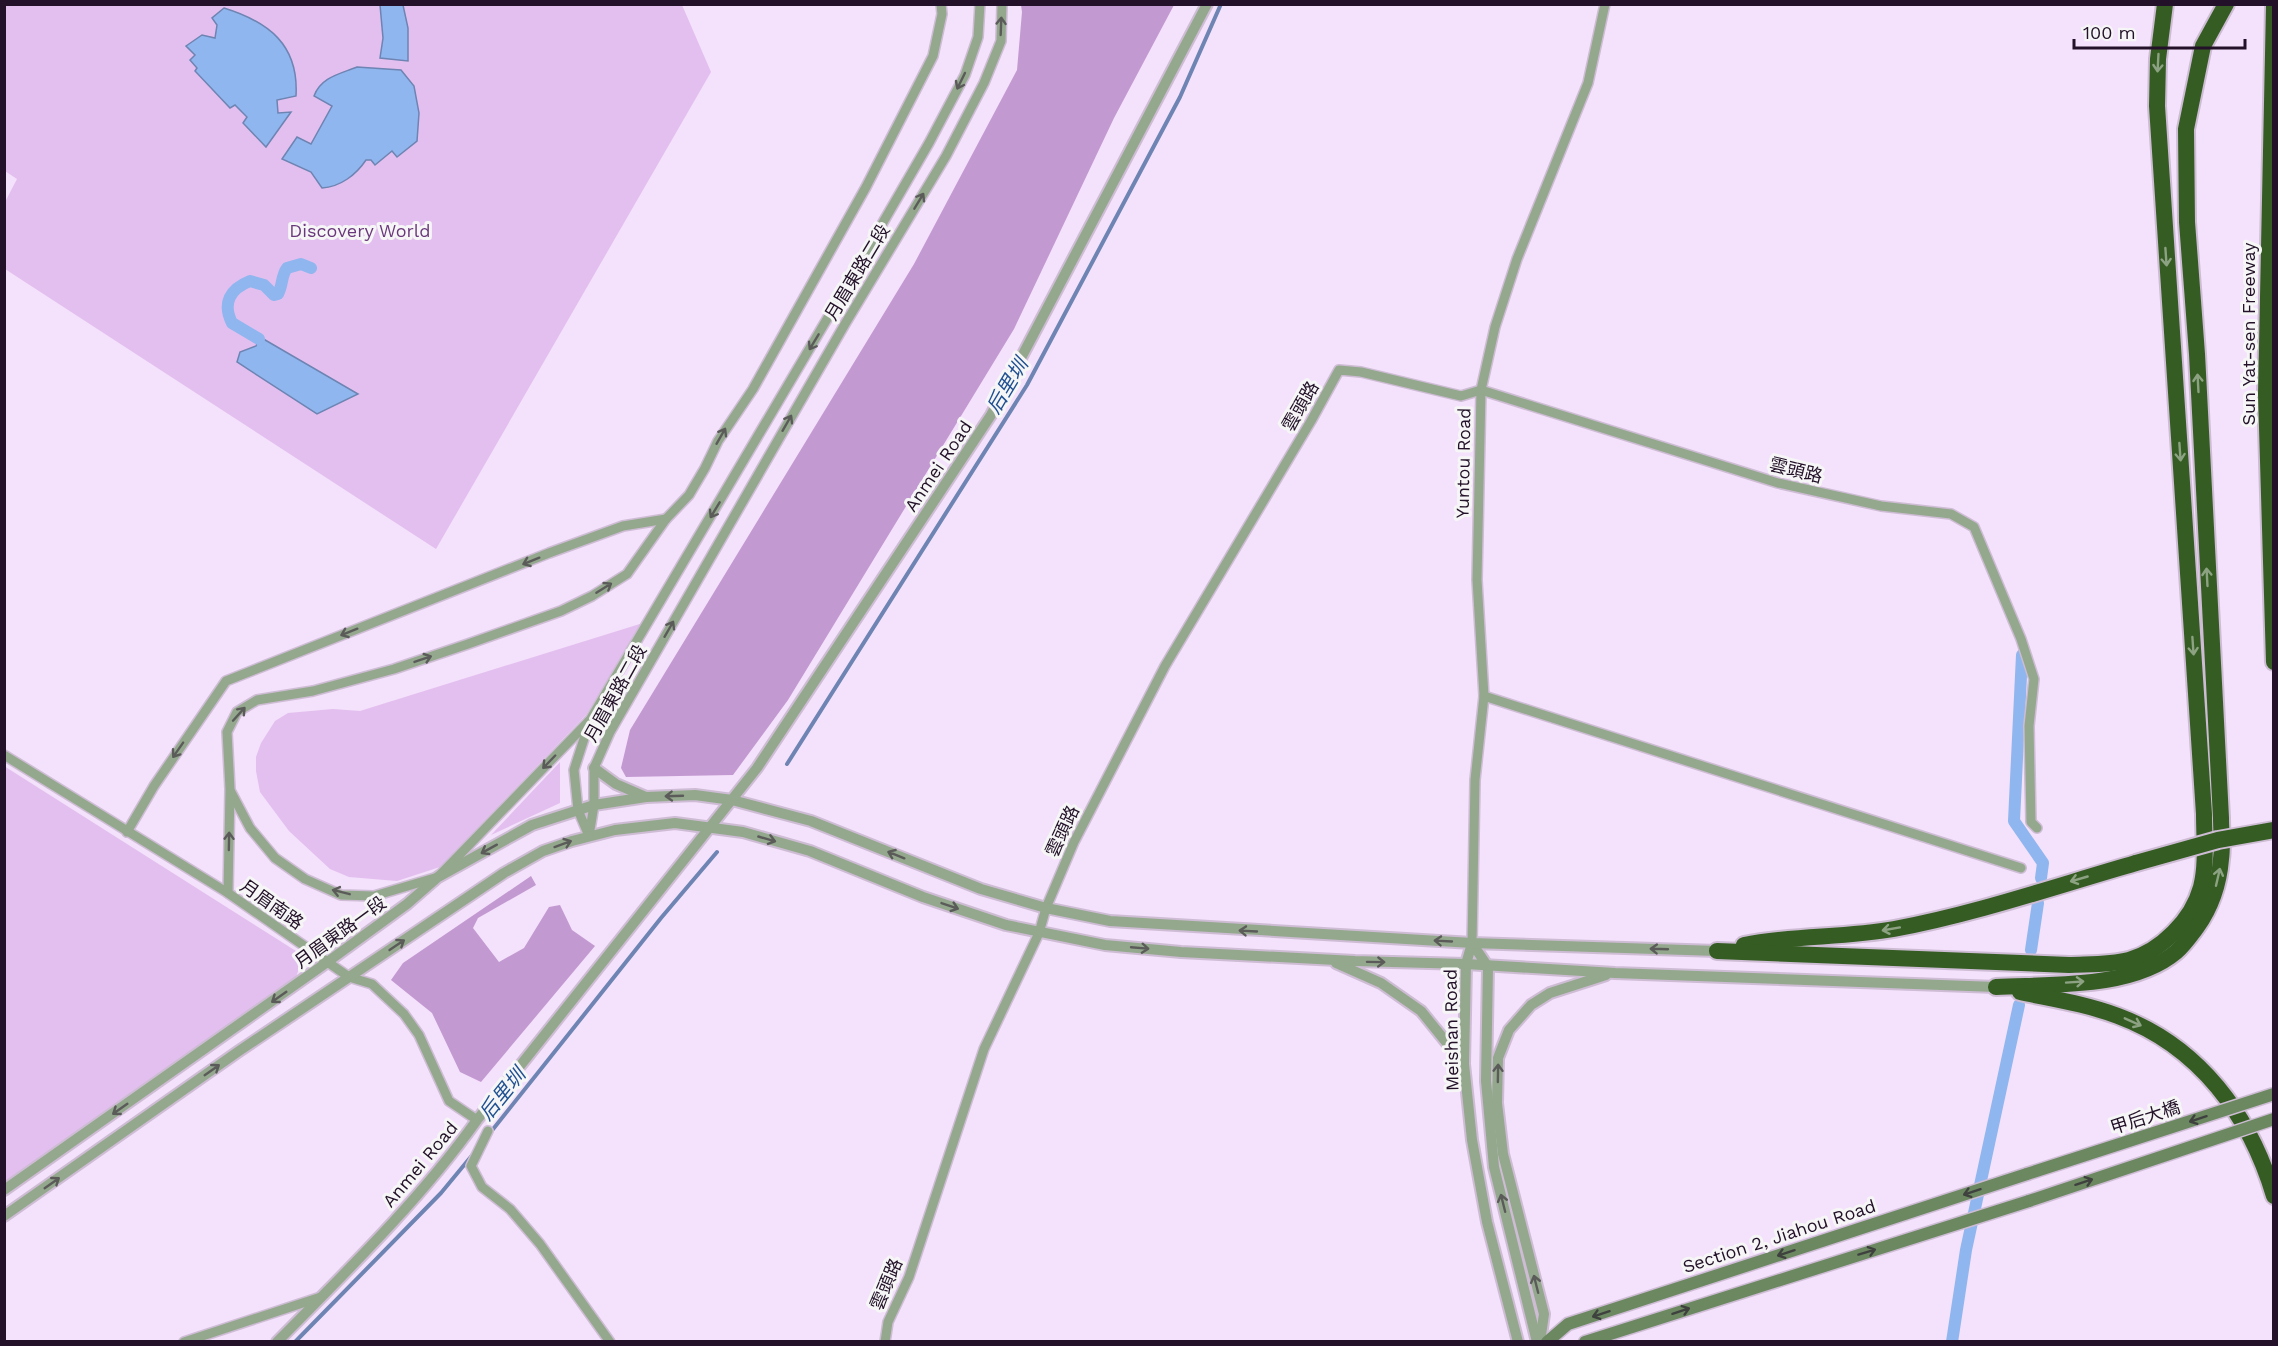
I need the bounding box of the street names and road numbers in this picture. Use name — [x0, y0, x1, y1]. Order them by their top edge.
street label: 月眉東路二段 — [820, 220, 894, 324]
street label: Sun Yat-sen Freeway — [2238, 242, 2259, 425]
street label: 雲頭路 — [1277, 377, 1323, 435]
street label: Yuntou Road — [1452, 407, 1474, 519]
street label: Anmei Road — [900, 416, 976, 516]
street label: 雲頭路 — [1767, 453, 1825, 487]
street label: 月眉東路二段 — [580, 641, 650, 745]
street label: 雲頭路 — [1041, 802, 1083, 860]
street label: 月眉南路 — [236, 875, 308, 933]
street label: 月眉東路一段 — [290, 892, 390, 972]
street label: Meishan Road — [1439, 969, 1463, 1091]
street label: 甲后大橋 — [2108, 1096, 2182, 1138]
street label: Anmei Road — [378, 1117, 462, 1211]
street label: Section 2, Jiahou Road — [1680, 1195, 1878, 1277]
street label: 雲頭路 — [866, 1255, 906, 1313]

